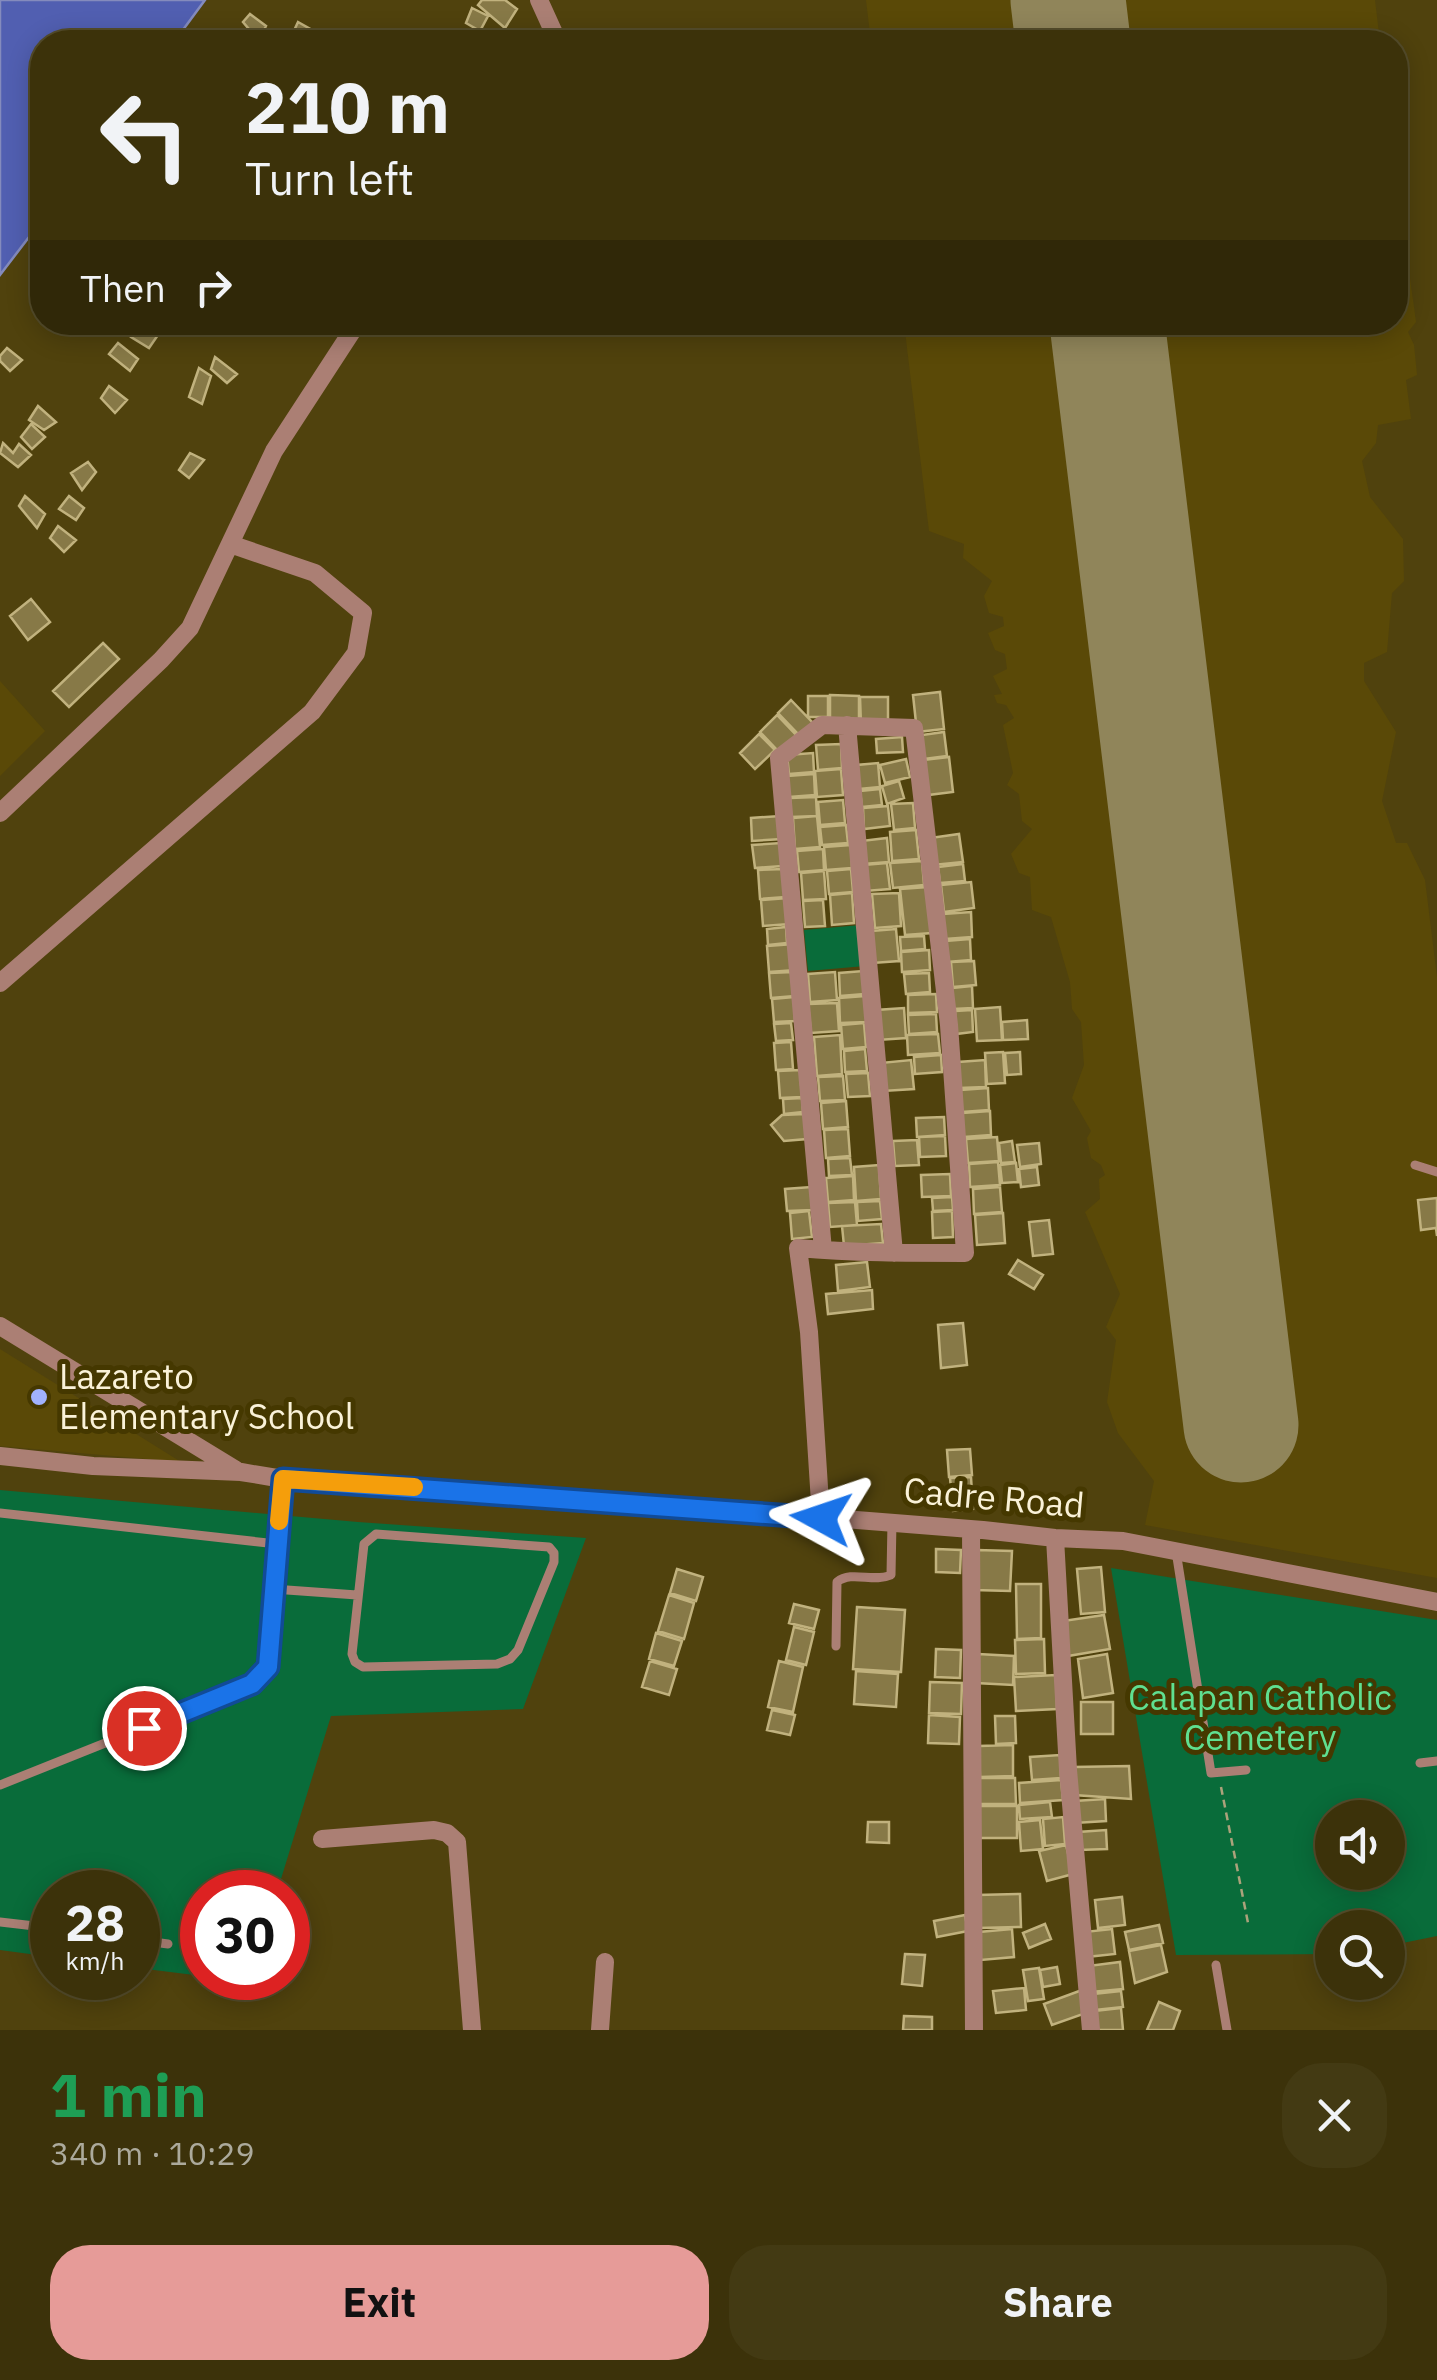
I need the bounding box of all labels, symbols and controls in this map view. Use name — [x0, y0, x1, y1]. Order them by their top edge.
text: 210 m — [245, 61, 450, 152]
icon: left — [80, 70, 210, 200]
text: Turn left — [245, 149, 414, 207]
icon: right — [186, 260, 241, 315]
text: Then — [80, 263, 166, 312]
place label: Lazareto Elementary School — [59, 1353, 354, 1439]
marker: Lazareto Elementary School — [28, 1386, 50, 1408]
position arrow — [769, 1466, 873, 1570]
street label: Cadre Road — [902, 1466, 1086, 1528]
park label: Calapan Catholic Cemetery — [1128, 1674, 1392, 1760]
pin — [102, 1686, 187, 1771]
icon: arrive — [117, 1701, 172, 1756]
map controls — [1315, 1800, 1405, 2000]
button: sound — [1315, 1800, 1405, 1890]
speed limit sign: 30 — [180, 1870, 310, 2000]
text: 28 — [65, 1890, 125, 1955]
button: search — [1315, 1910, 1405, 2000]
text: km/h — [66, 1944, 124, 1977]
text: 1 min — [50, 2055, 207, 2134]
button: close — [1282, 2063, 1387, 2168]
text: 340 m · 10:29 — [50, 2132, 255, 2174]
button: Exit — [50, 2245, 709, 2360]
button: Share — [729, 2245, 1387, 2360]

